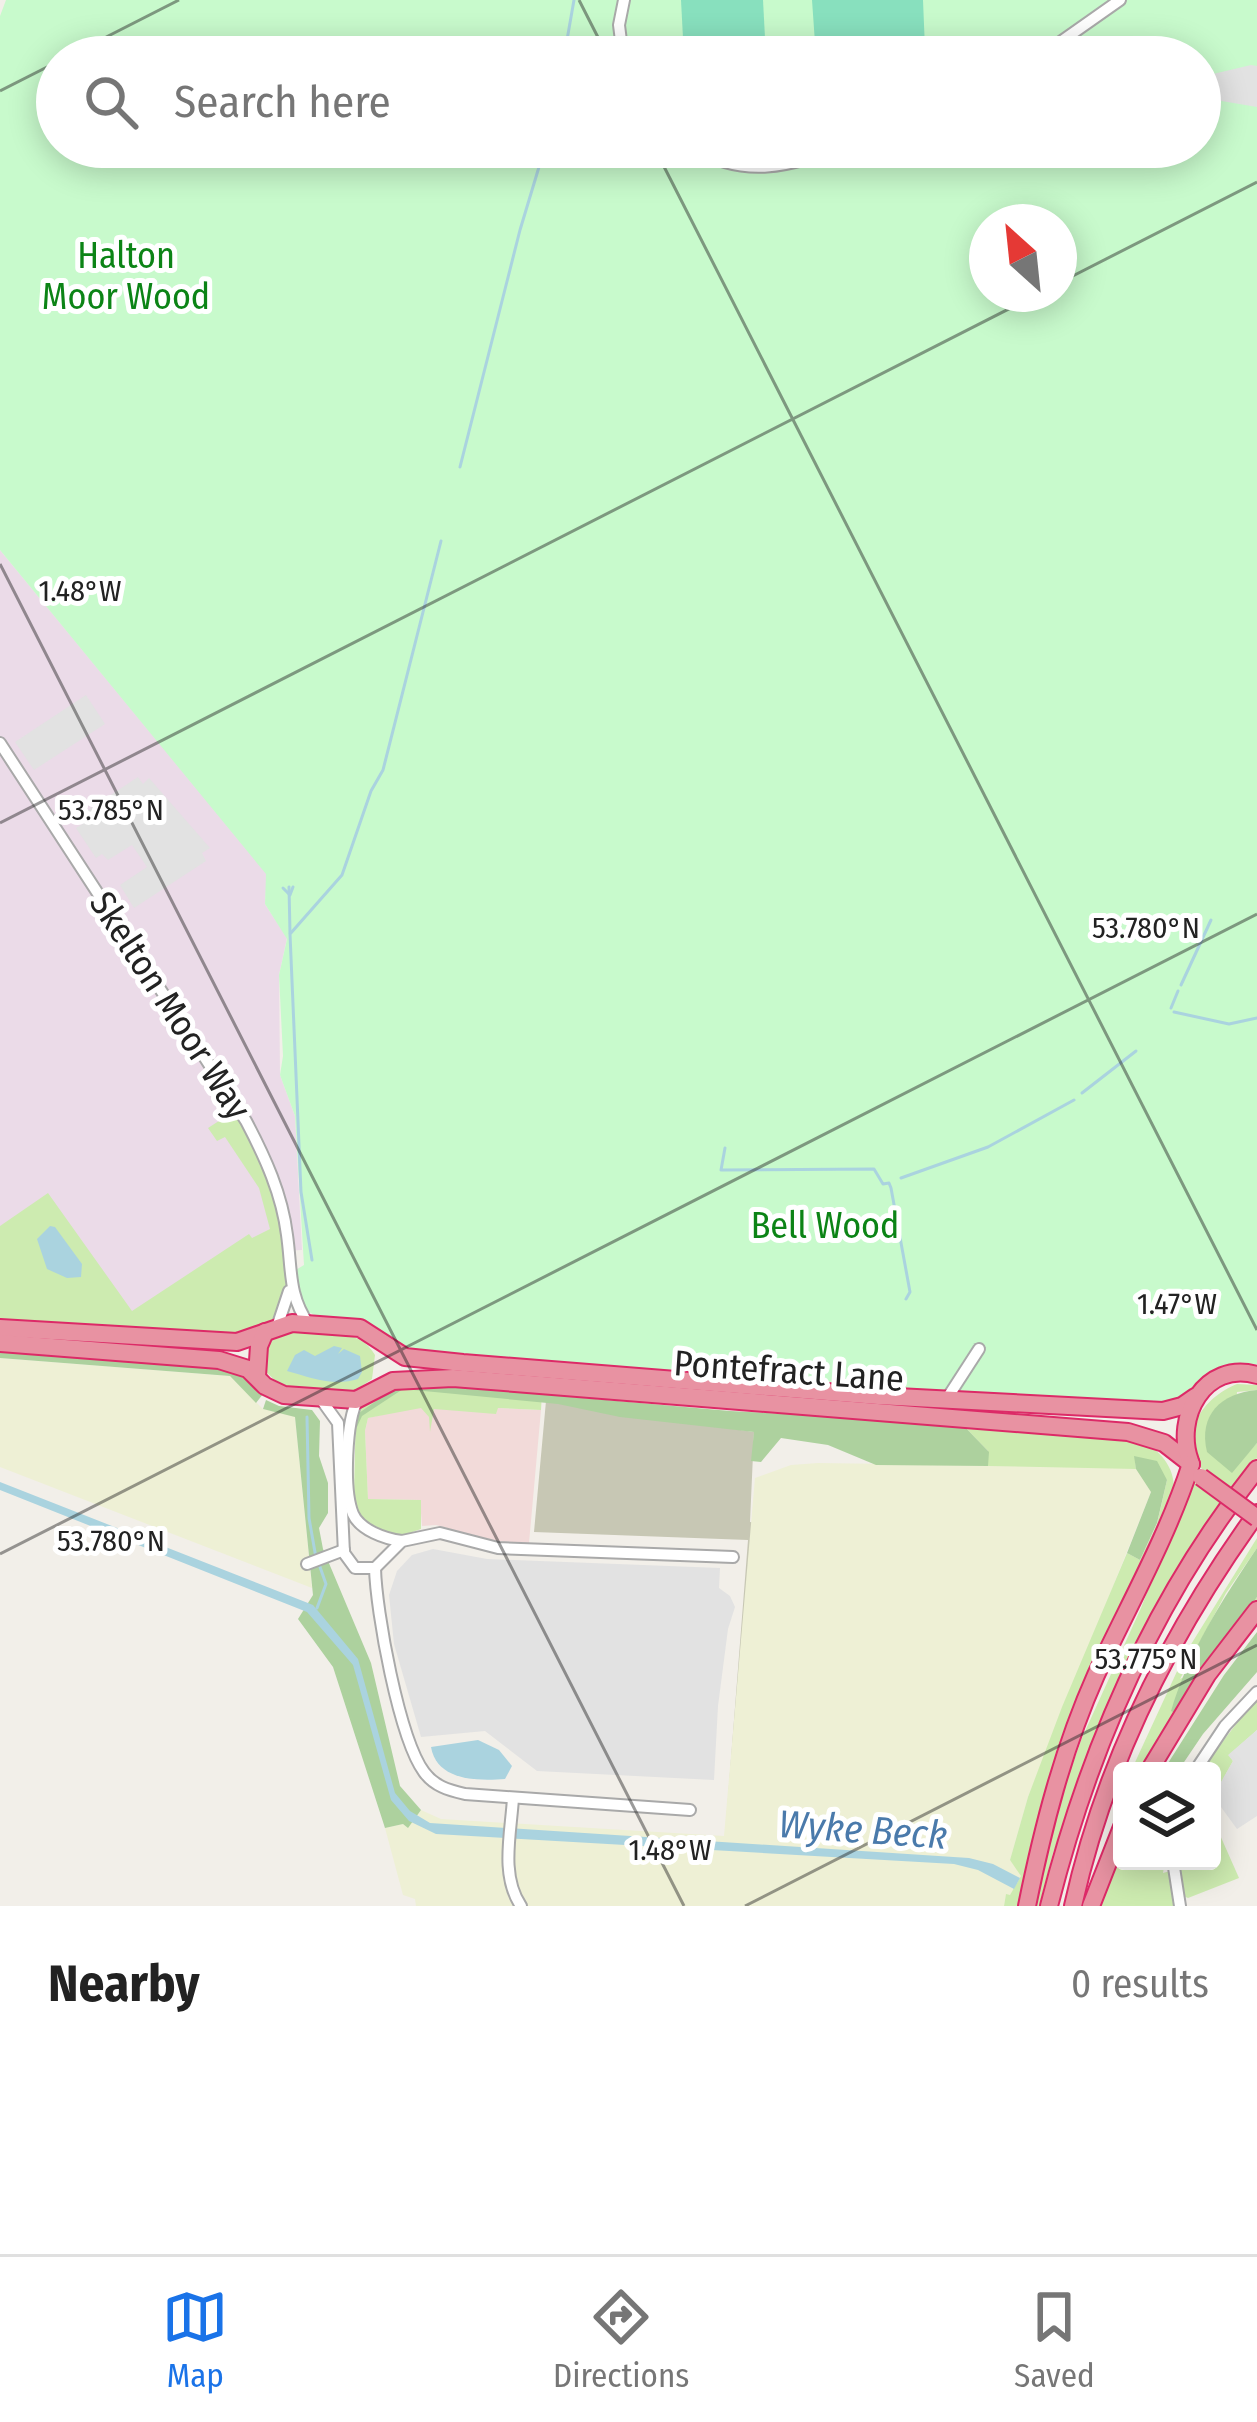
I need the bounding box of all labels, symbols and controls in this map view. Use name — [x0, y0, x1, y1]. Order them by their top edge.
search box — [36, 36, 1221, 168]
icon: search — [78, 69, 144, 135]
text: Search here — [174, 75, 391, 129]
north arrow — [969, 204, 1077, 312]
park label: Halton Moor Wood — [42, 234, 210, 319]
text: 1.48°W — [38, 573, 122, 609]
text: 53.785°N — [58, 792, 164, 828]
street label: Skelton Moor Way — [80, 883, 260, 1128]
text: 53.780°N — [1092, 910, 1200, 946]
park label: Bell Wood — [751, 1204, 899, 1248]
text: 1.47°W — [1137, 1286, 1217, 1322]
street label: Pontefract Lane — [672, 1341, 905, 1401]
text: 53.780°N — [57, 1523, 165, 1559]
text: 53.775°N — [1094, 1641, 1198, 1677]
map controls — [1113, 1762, 1221, 1870]
button: layers — [1113, 1762, 1221, 1870]
water label: Wyke Beck — [777, 1801, 949, 1859]
text: 1.48°W — [628, 1832, 712, 1868]
text: Nearby — [48, 1953, 200, 2015]
text: 0 results — [1071, 1961, 1209, 2007]
tab: Map — [162, 2284, 228, 2396]
tab: Directions — [553, 2284, 689, 2396]
tab: Saved — [1014, 2284, 1095, 2396]

